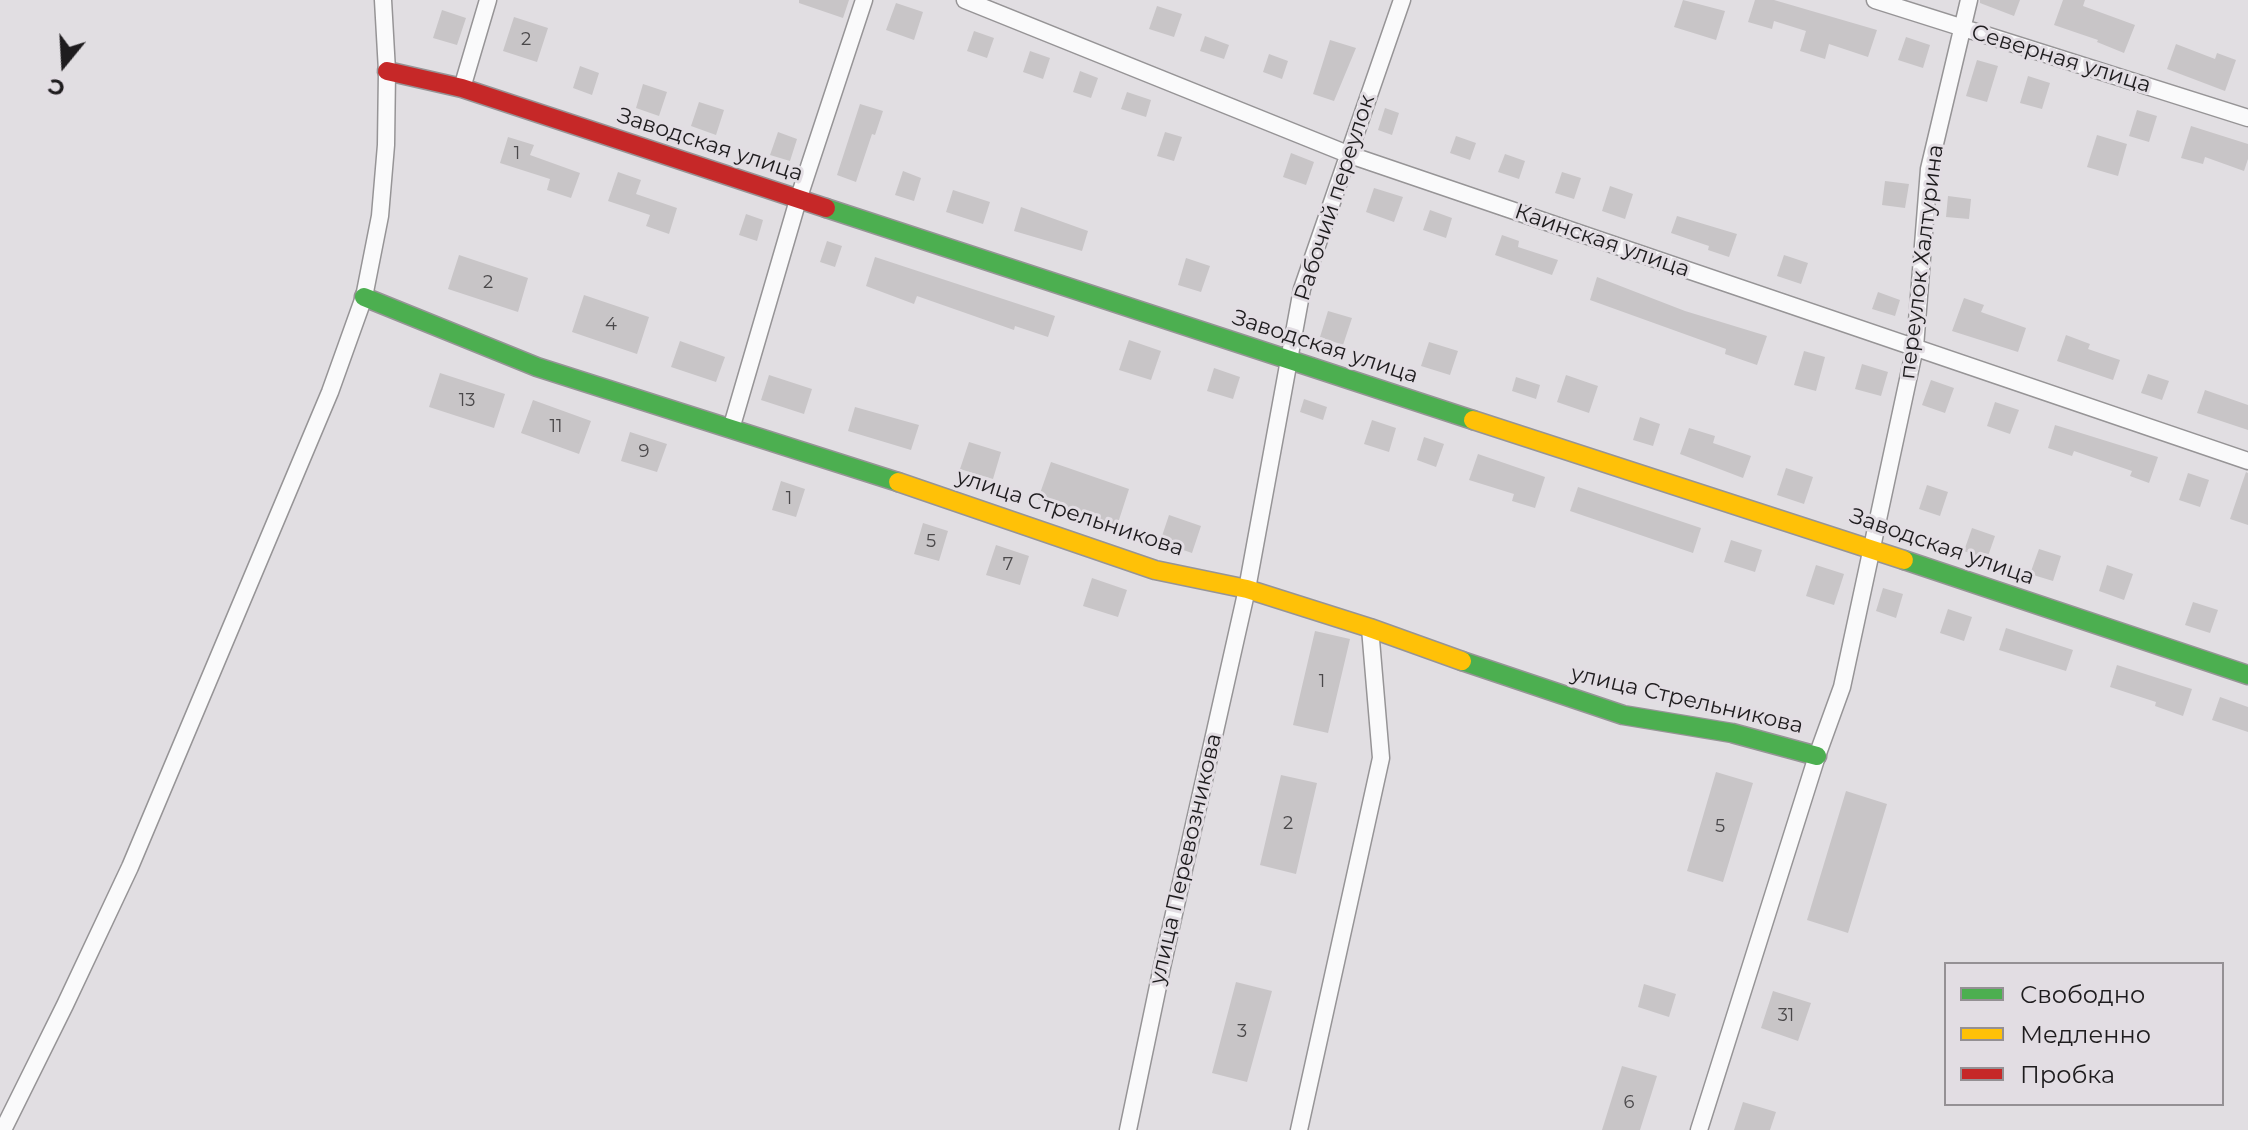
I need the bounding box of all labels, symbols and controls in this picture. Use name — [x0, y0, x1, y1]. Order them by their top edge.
street label: Северная улица — [1968, 19, 2154, 99]
north arrow — [24, 24, 104, 104]
house number: 2 — [521, 29, 531, 51]
text: С — [45, 72, 68, 103]
street label: Рабочий переулок — [1289, 92, 1381, 304]
street label: Заводская улица — [614, 103, 806, 187]
house number: 1 — [514, 143, 520, 165]
street label: переулок Халтурина — [1894, 143, 1950, 381]
street label: Каинская улица — [1511, 199, 1693, 283]
house number: 2 — [483, 272, 493, 294]
street label: Заводская улица — [1229, 305, 1421, 389]
house number: 4 — [605, 314, 617, 336]
house number: 13 — [459, 390, 475, 412]
house number: 11 — [550, 416, 562, 438]
house number: 9 — [639, 441, 649, 463]
street label: улица Стрельникова — [953, 464, 1187, 562]
house number: 1 — [786, 488, 792, 510]
street label: Заводская улица — [1846, 503, 2038, 591]
house number: 5 — [926, 531, 936, 553]
house number: 7 — [1003, 554, 1013, 576]
street label: улица Стрельникова — [1568, 660, 1806, 740]
house number: 1 — [1319, 671, 1325, 693]
street label: улица Перевозникова — [1144, 731, 1228, 987]
house number: 2 — [1283, 813, 1293, 835]
house number: 5 — [1715, 816, 1725, 838]
legend — [1944, 962, 2224, 1106]
text: Свободно — [2020, 980, 2145, 1009]
house number: 31 — [1778, 1005, 1794, 1027]
text: Медленно — [2020, 1020, 2151, 1049]
house number: 3 — [1237, 1021, 1247, 1043]
text: Пробка — [2020, 1060, 2115, 1089]
house number: 6 — [1624, 1092, 1634, 1114]

